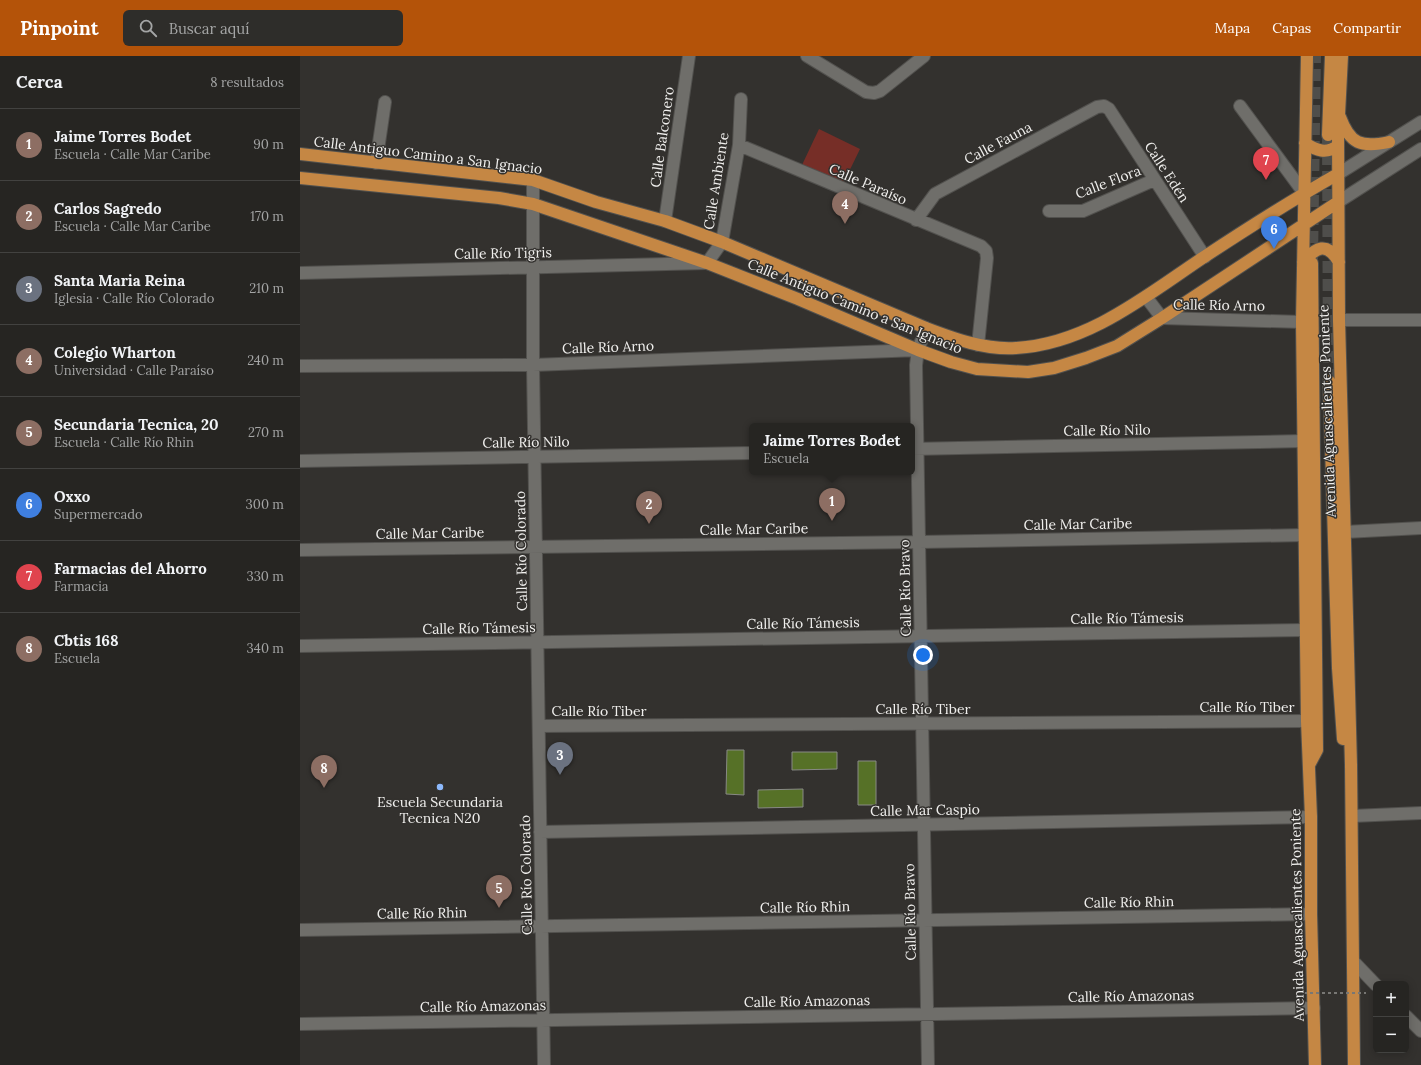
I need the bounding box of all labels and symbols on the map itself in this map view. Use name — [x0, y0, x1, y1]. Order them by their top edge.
street label: Calle Balconero — [646, 86, 678, 188]
street label: Calle Fauna — [961, 118, 1035, 168]
street label: Calle Ambiente — [699, 131, 733, 231]
street label: Calle Antiguo Camino a San Ignacio — [313, 132, 543, 178]
street label: Calle Edén — [1141, 138, 1194, 206]
pin: 7 — [1253, 147, 1279, 180]
street label: Calle Paraíso — [826, 159, 910, 209]
street label: Calle Flora — [1073, 161, 1143, 203]
pin: 4 — [832, 191, 858, 224]
pin: 6 — [1261, 216, 1287, 249]
street label: Calle Río Tigris — [454, 243, 552, 263]
street label: Calle Antiguo Camino a San Ignacio — [745, 255, 965, 357]
street label: Calle Río Arno — [1173, 295, 1265, 315]
street label: Avenida Aguascalientes Poniente — [1314, 304, 1340, 519]
street label: Calle Río Arno — [562, 336, 654, 358]
street label: Calle Río Nilo — [1063, 420, 1151, 440]
street label: Calle Río Nilo — [482, 432, 570, 452]
pin: 1 — [819, 488, 845, 521]
street label: Calle Río Colorado — [511, 491, 531, 611]
pin: 2 — [636, 491, 662, 524]
street label: Calle Mar Caribe — [1024, 514, 1133, 534]
street label: Calle Mar Caribe — [700, 519, 809, 539]
street label: Calle Mar Caribe — [376, 523, 485, 543]
street label: Calle Río Bravo — [895, 539, 915, 637]
street label: Calle Río Támesis — [1070, 608, 1184, 628]
street label: Calle Río Támesis — [746, 613, 860, 633]
street label: Calle Río Támesis — [422, 618, 536, 638]
your location — [913, 645, 933, 665]
street label: Calle Río Tiber — [1199, 698, 1295, 716]
street label: Calle Río Tiber — [875, 700, 971, 718]
street label: Calle Río Tiber — [551, 702, 647, 720]
pin: 3 — [547, 742, 573, 775]
pin: 8 — [311, 755, 337, 788]
marker: Escuela Secundaria Tecnica N20 — [435, 782, 445, 792]
place label: Escuela Secundaria Tecnica N20 — [377, 793, 503, 827]
street label: Calle Mar Caspio — [870, 800, 980, 820]
street label: Avenida Aguascalientes Poniente — [1286, 808, 1308, 1023]
street label: Calle Río Colorado — [516, 815, 536, 935]
street label: Calle Río Bravo — [900, 863, 920, 961]
pin: 5 — [486, 875, 512, 908]
street label: Calle Río Rhin — [1084, 892, 1175, 912]
street label: Calle Río Rhin — [760, 897, 851, 917]
street label: Calle Río Rhin — [377, 903, 468, 923]
street label: Calle Río Amazonas — [1068, 986, 1194, 1006]
street label: Calle Río Amazonas — [744, 991, 870, 1011]
street label: Calle Río Amazonas — [420, 996, 546, 1016]

